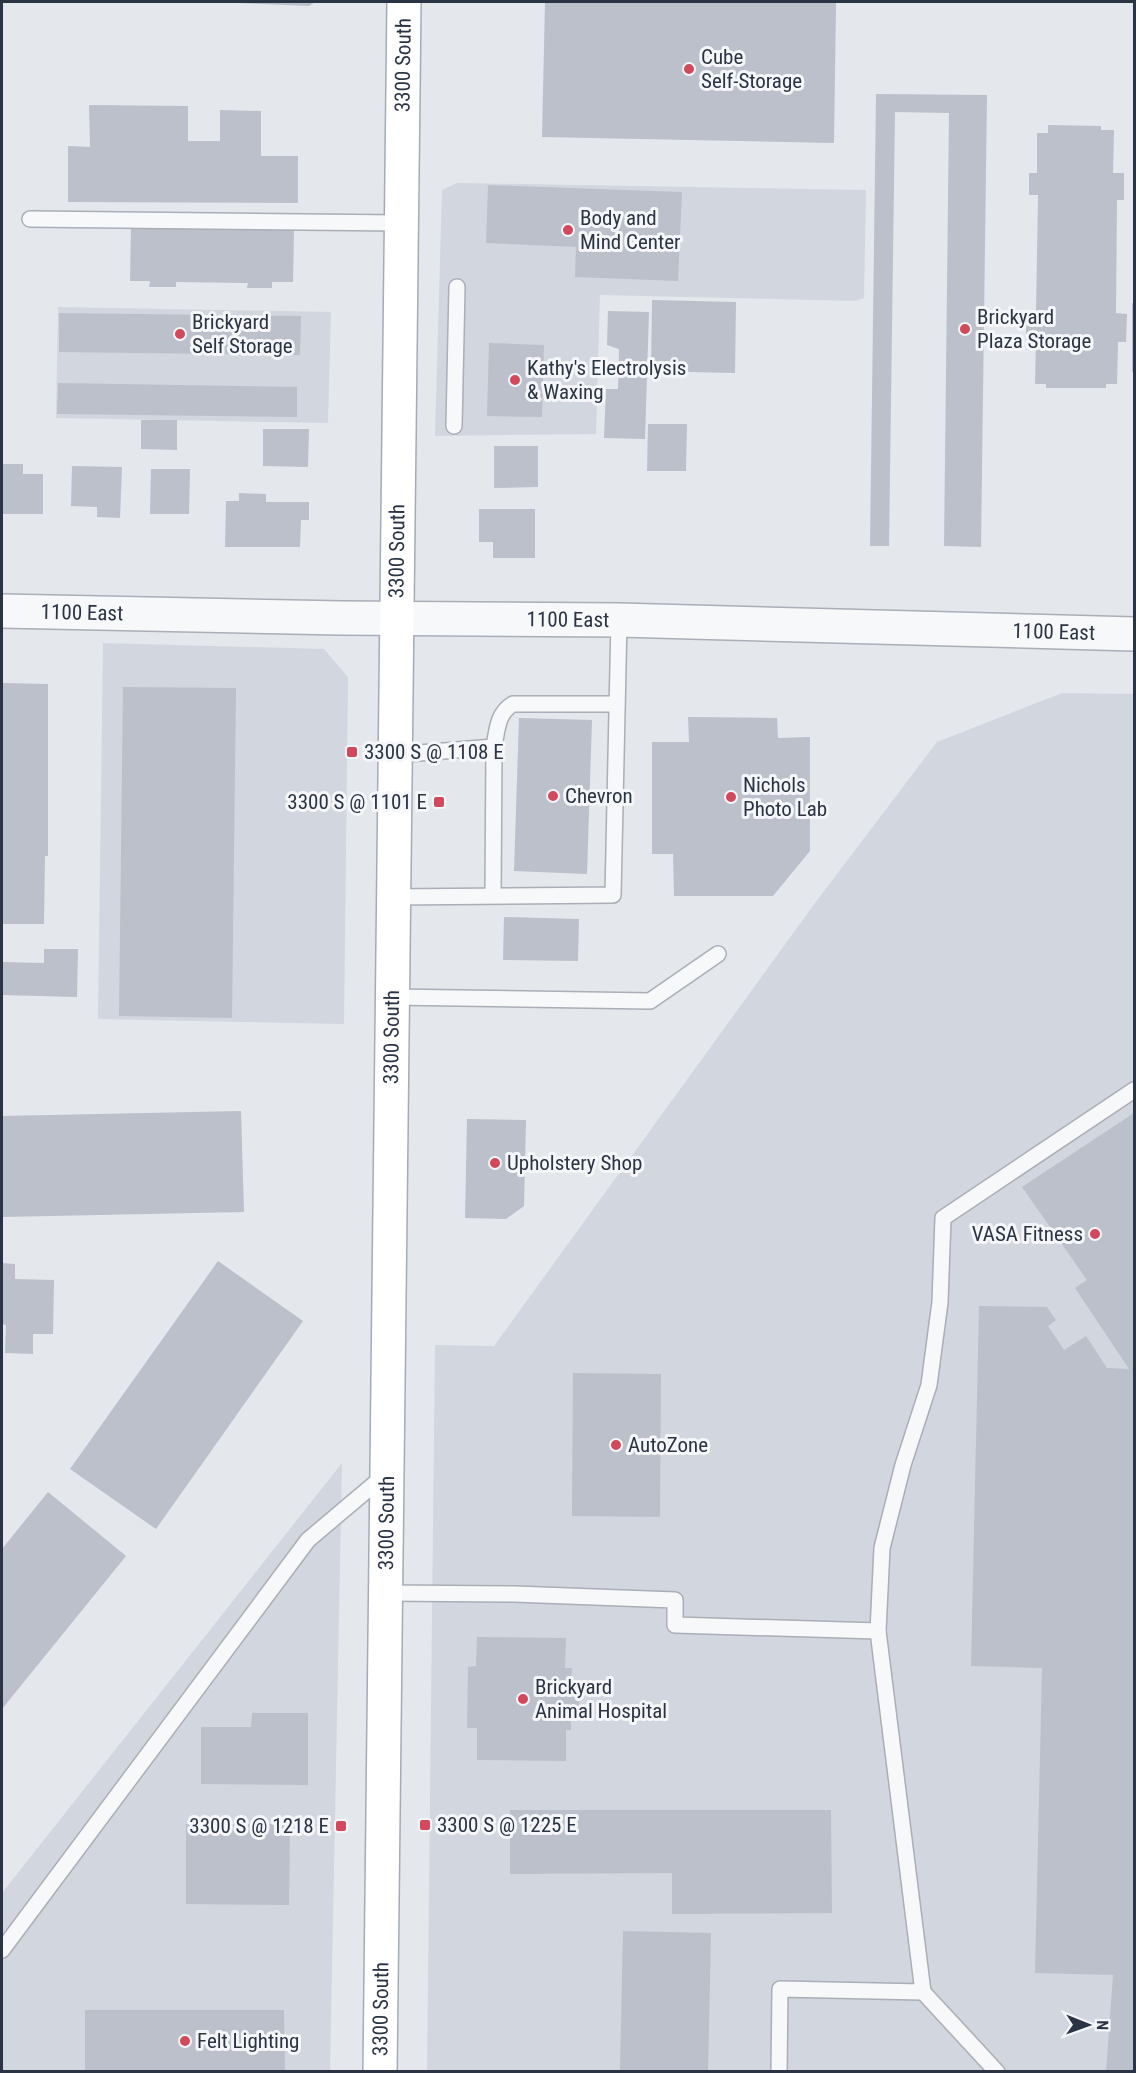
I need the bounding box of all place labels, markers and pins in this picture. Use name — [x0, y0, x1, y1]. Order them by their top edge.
place label: Cube Self-Storage — [701, 45, 802, 93]
marker: Cube Self-Storage — [682, 62, 696, 76]
place label: Body and Mind Center — [580, 206, 680, 254]
marker: Body and Mind Center — [561, 223, 575, 237]
place label: Brickyard Plaza Storage — [977, 305, 1091, 353]
place label: Brickyard Self Storage — [192, 310, 293, 358]
marker: Brickyard Plaza Storage — [958, 322, 972, 336]
marker: Brickyard Self Storage — [173, 327, 187, 341]
place label: Kathy's Electrolysis & Waxing — [527, 356, 686, 404]
marker: Kathy's Electrolysis & Waxing — [508, 373, 522, 387]
place label: 3300 S @ 1108 E — [364, 740, 504, 764]
marker: 3300 S @ 1108 E — [345, 745, 359, 759]
place label: Nichols Photo Lab — [743, 773, 827, 821]
place label: Chevron — [565, 784, 633, 808]
marker: Chevron — [546, 789, 560, 803]
place label: 3300 S @ 1101 E — [287, 790, 427, 814]
marker: Nichols Photo Lab — [724, 790, 738, 804]
marker: 3300 S @ 1101 E — [432, 795, 446, 809]
place label: Upholstery Shop — [507, 1151, 642, 1175]
marker: Upholstery Shop — [488, 1156, 502, 1170]
place label: VASA Fitness — [972, 1222, 1083, 1246]
marker: VASA Fitness — [1088, 1227, 1102, 1241]
place label: AutoZone — [628, 1433, 708, 1457]
marker: AutoZone — [609, 1438, 623, 1452]
place label: Brickyard Animal Hospital — [535, 1675, 667, 1723]
marker: Brickyard Animal Hospital — [516, 1692, 530, 1706]
place label: 3300 S @ 1225 E — [437, 1813, 577, 1837]
place label: 3300 S @ 1218 E — [189, 1814, 329, 1838]
marker: 3300 S @ 1225 E — [418, 1818, 432, 1832]
marker: 3300 S @ 1218 E — [334, 1819, 348, 1833]
place label: Felt Lighting — [197, 2029, 299, 2053]
marker: Felt Lighting — [178, 2034, 192, 2048]

